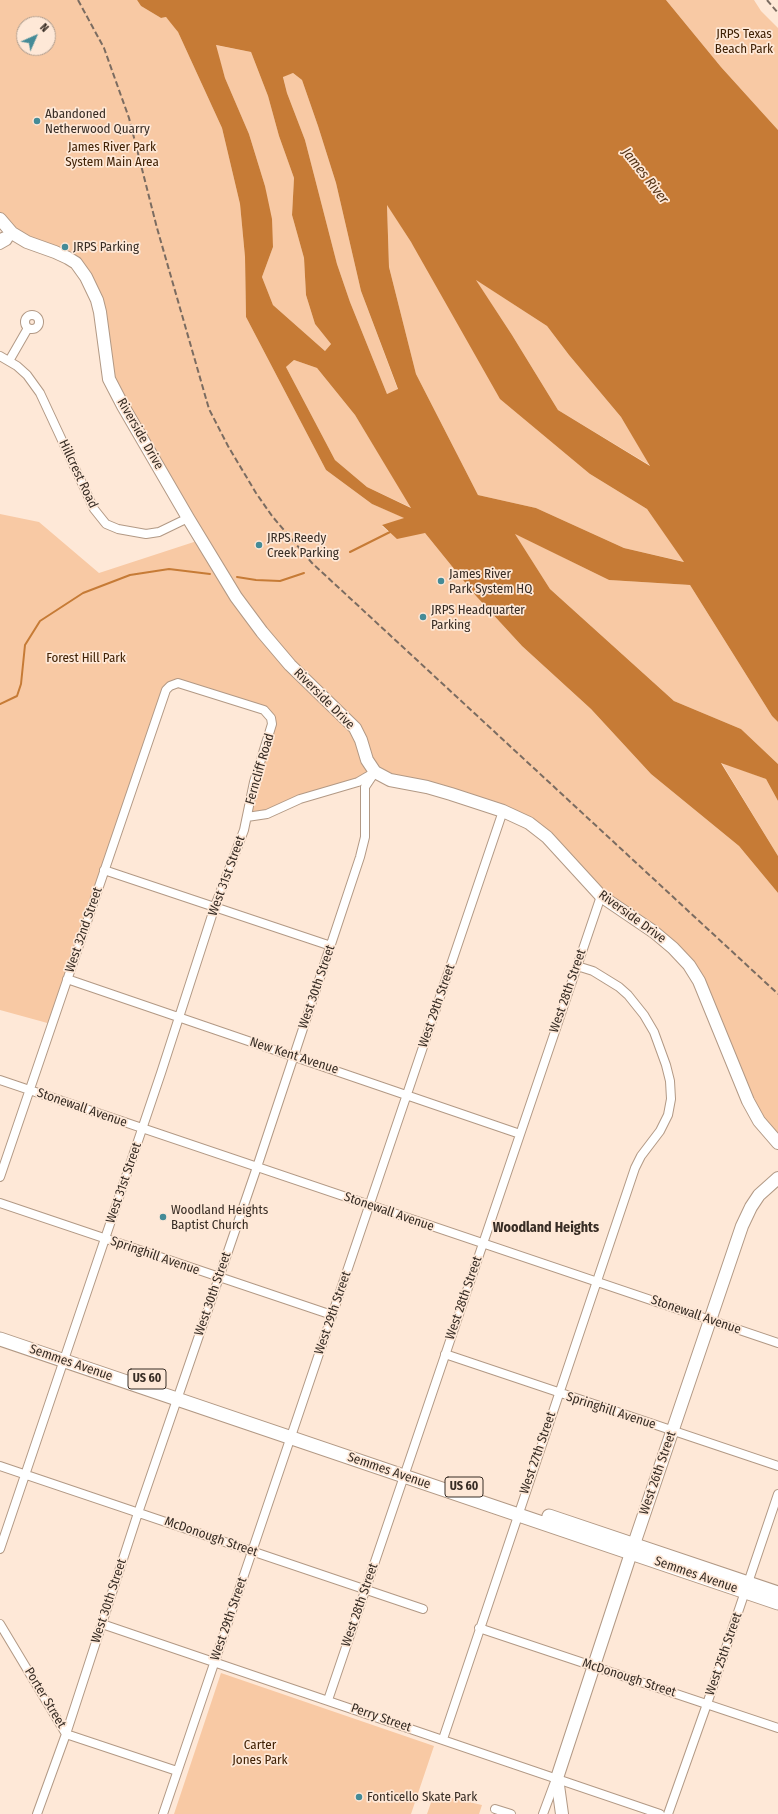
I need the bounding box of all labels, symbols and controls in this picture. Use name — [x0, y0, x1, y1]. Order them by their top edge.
north arrow — [16, 16, 56, 56]
text: N — [37, 21, 51, 35]
park label: JRPS Texas Beach Park — [715, 26, 773, 57]
place label: Abandoned Netherwood Quarry — [45, 106, 150, 137]
marker: Abandoned Netherwood Quarry — [32, 116, 42, 126]
park label: James River Park System Main Area — [65, 139, 159, 170]
water label: James River — [618, 145, 672, 207]
place label: JRPS Parking — [73, 239, 139, 255]
marker: JRPS Parking — [60, 242, 70, 252]
street label: Riverside Drive — [113, 396, 167, 472]
street label: Hillcrest Road — [55, 437, 101, 511]
place label: JRPS Reedy Creek Parking — [267, 530, 339, 561]
marker: JRPS Reedy Creek Parking — [254, 540, 264, 550]
place label: James River Park System HQ — [449, 566, 532, 597]
marker: James River Park System HQ — [436, 576, 446, 586]
place label: JRPS Headquarter Parking — [431, 602, 525, 633]
marker: JRPS Headquarter Parking — [418, 612, 428, 622]
park label: Forest Hill Park — [46, 650, 126, 666]
street label: Riverside Drive — [290, 665, 358, 733]
street label: Ferncliff Road — [242, 732, 278, 806]
street label: West 31st Street — [205, 834, 249, 918]
street label: West 32nd Street — [62, 885, 106, 975]
street label: Riverside Drive — [595, 887, 669, 947]
street label: West 30th Street — [295, 943, 339, 1031]
street label: West 28th Street — [546, 947, 590, 1035]
street label: West 29th Street — [415, 962, 459, 1050]
street label: New Kent Avenue — [248, 1034, 340, 1078]
street label: Stonewall Avenue — [35, 1085, 129, 1131]
street label: West 31st Street — [103, 1141, 145, 1225]
street label: Stonewall Avenue — [342, 1189, 436, 1235]
place label: Woodland Heights Baptist Church — [171, 1202, 268, 1233]
marker: Woodland Heights Baptist Church — [158, 1212, 168, 1222]
district label: Woodland Heights — [493, 1220, 599, 1236]
street label: Springhill Avenue — [108, 1233, 202, 1279]
street label: West 30th Street — [191, 1250, 235, 1338]
street label: West 28th Street — [442, 1254, 486, 1342]
street label: West 29th Street — [311, 1269, 355, 1357]
street label: Stonewall Avenue — [649, 1292, 743, 1338]
street label: Semmes Avenue — [27, 1341, 115, 1385]
road number: US 60 — [128, 1369, 166, 1389]
street label: Springhill Avenue — [564, 1389, 658, 1433]
street label: West 27th Street — [517, 1410, 559, 1496]
street label: West 26th Street — [636, 1429, 680, 1517]
street label: Semmes Avenue — [345, 1449, 433, 1493]
road number: US 60 — [445, 1477, 483, 1497]
street label: McDonough Street — [162, 1514, 260, 1560]
street label: Semmes Avenue — [652, 1553, 740, 1597]
street label: West 30th Street — [88, 1557, 130, 1645]
street label: West 28th Street — [338, 1561, 382, 1649]
street label: West 29th Street — [207, 1575, 251, 1663]
street label: West 25th Street — [703, 1611, 745, 1697]
street label: McDonough Street — [580, 1655, 678, 1701]
street label: Porter Street — [21, 1665, 69, 1731]
street label: Perry Street — [349, 1700, 413, 1736]
park label: Carter Jones Park — [232, 1737, 288, 1768]
place label: Fonticello Skate Park — [367, 1789, 477, 1805]
marker: Fonticello Skate Park — [354, 1792, 364, 1802]

